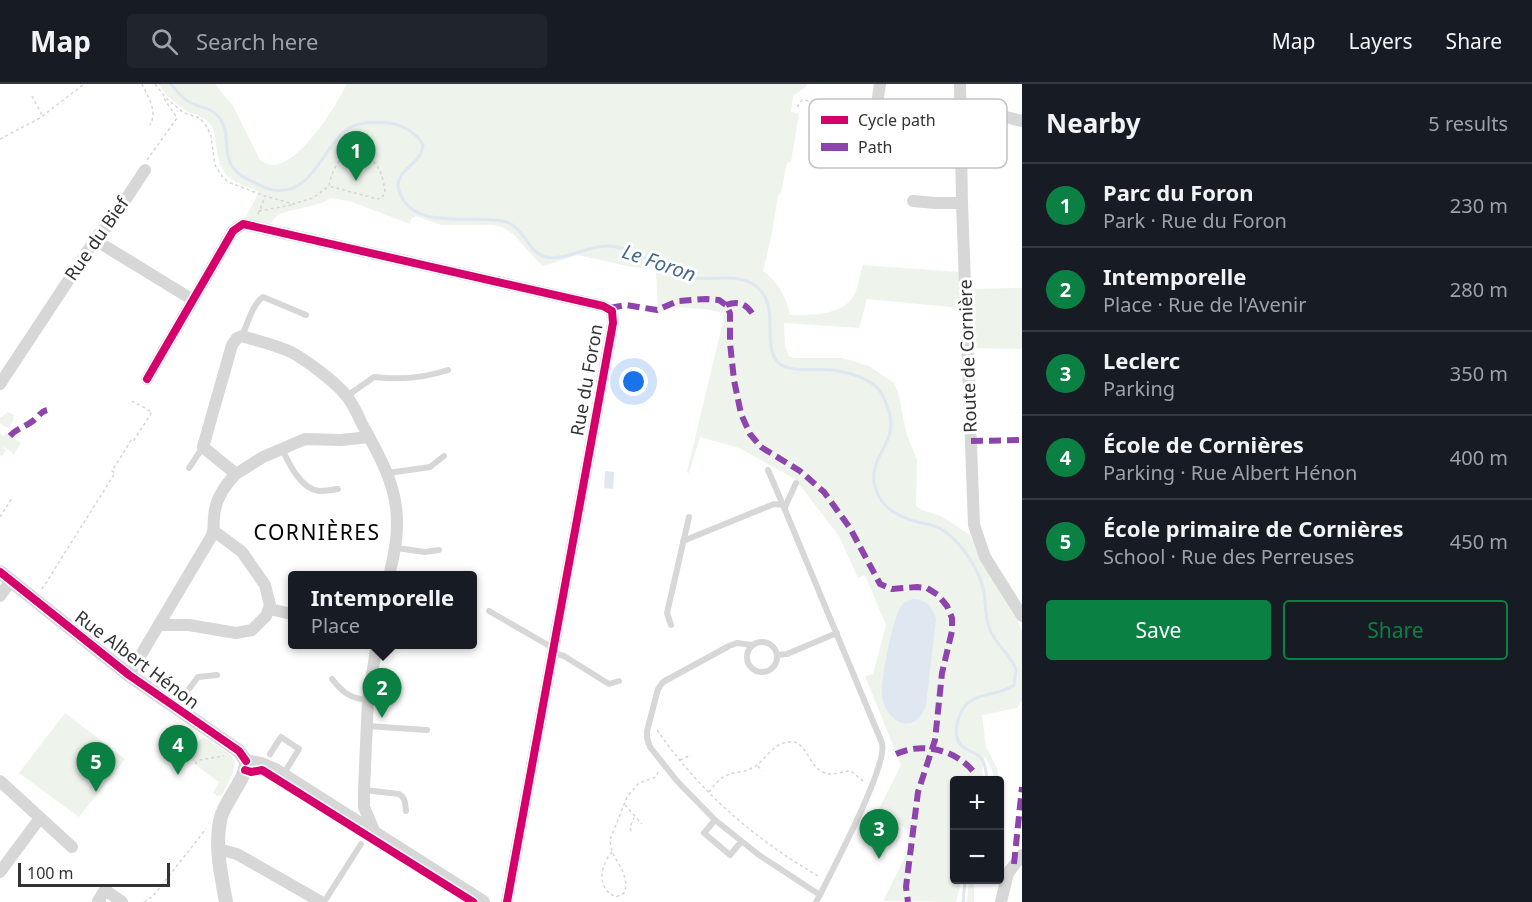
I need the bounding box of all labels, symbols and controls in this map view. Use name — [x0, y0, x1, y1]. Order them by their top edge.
search box — [127, 14, 547, 68]
text: Map — [30, 22, 91, 60]
icon: search — [148, 25, 181, 58]
text: Search here — [196, 26, 318, 56]
text: Map — [1272, 27, 1316, 55]
text: Layers — [1349, 27, 1413, 55]
text: Share — [1446, 27, 1502, 55]
legend — [809, 99, 1007, 168]
text: Nearby — [1046, 105, 1141, 141]
text: Cycle path — [858, 109, 936, 131]
text: 5 results — [1428, 110, 1508, 137]
pin: 1 — [336, 132, 376, 181]
text: Path — [858, 136, 892, 158]
text: Parc du Foron — [1103, 177, 1254, 207]
street label: Rue du Bief — [59, 191, 134, 285]
text: 1 — [1060, 192, 1071, 219]
text: 230 m — [1450, 192, 1508, 219]
text: Park · Rue du Foron — [1103, 207, 1287, 234]
water label: Le Foron — [619, 237, 699, 288]
text: Intemporelle — [1103, 261, 1246, 291]
text: 2 — [1060, 276, 1071, 303]
text: 280 m — [1450, 276, 1508, 303]
street label: Route de Cornière — [952, 279, 982, 433]
text: Place · Rue de l'Avenir — [1103, 291, 1306, 318]
street label: Rue du Foron — [564, 322, 608, 438]
text: Leclerc — [1103, 345, 1180, 375]
text: 3 — [1060, 360, 1071, 387]
text: 350 m — [1450, 360, 1508, 387]
your location — [619, 367, 648, 396]
text: Parking — [1103, 375, 1175, 402]
text: École de Cornières — [1103, 429, 1304, 459]
text: 4 — [1060, 444, 1071, 471]
text: 400 m — [1450, 444, 1508, 471]
text: Parking · Rue Albert Hénon — [1103, 459, 1357, 486]
text: École primaire de Cornières — [1103, 513, 1404, 543]
district label: CORNIÈRES — [254, 518, 380, 546]
text: 5 — [1060, 528, 1071, 555]
text: 450 m — [1450, 528, 1508, 555]
text: School · Rue des Perreuses — [1103, 543, 1354, 570]
popup — [288, 571, 477, 649]
text: Intemporelle — [311, 582, 454, 612]
button: Save — [1046, 600, 1271, 660]
button: Share — [1283, 600, 1508, 660]
street label: Rue Albert Hénon — [71, 605, 205, 714]
text: Place — [311, 612, 360, 639]
pin: 2 — [362, 668, 401, 718]
pin: 4 — [158, 726, 198, 775]
pin: 5 — [76, 742, 116, 792]
map controls — [950, 776, 1004, 884]
button: + — [950, 776, 1004, 830]
pin: 3 — [860, 810, 898, 859]
button: − — [950, 830, 1004, 884]
scale bar — [18, 860, 170, 888]
text: 100 m — [27, 862, 74, 884]

